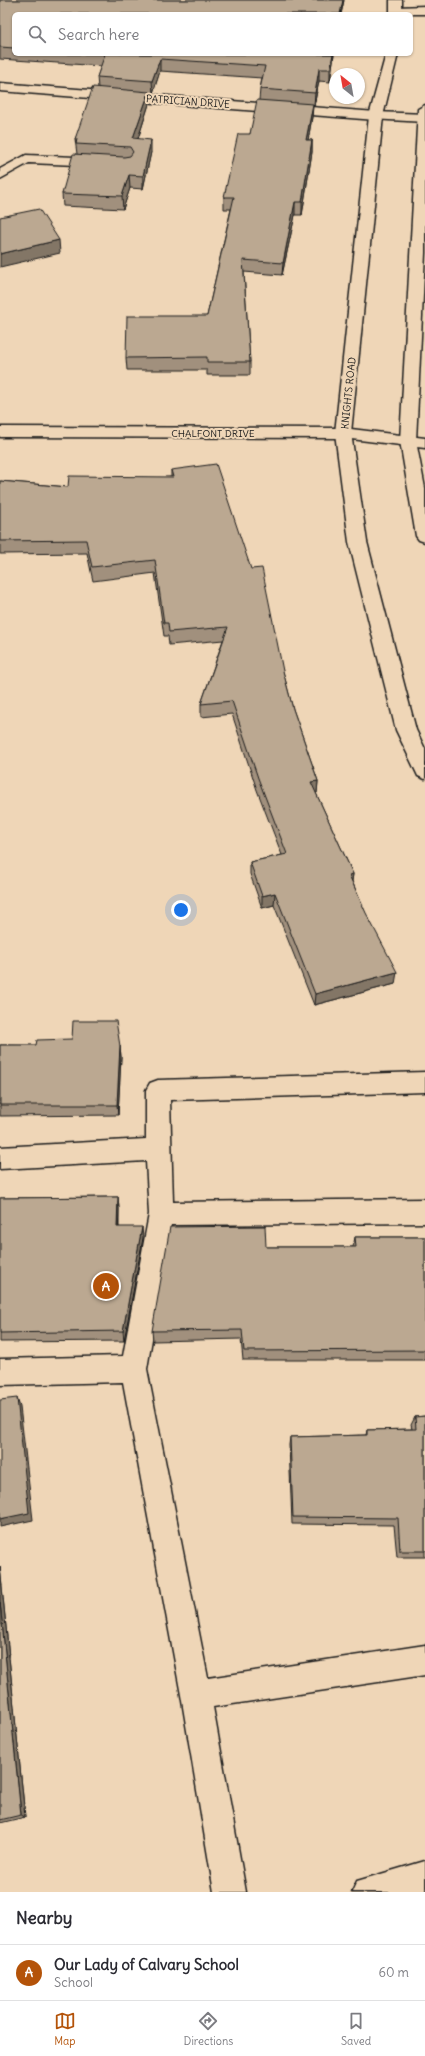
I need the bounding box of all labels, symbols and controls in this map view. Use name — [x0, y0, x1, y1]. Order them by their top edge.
search box — [12, 12, 413, 56]
icon: search — [26, 23, 48, 45]
text: Search here — [58, 25, 139, 44]
north arrow — [329, 68, 365, 104]
street label: PATRICIAN DRIVE — [146, 92, 230, 111]
street label: KNIGHTS ROAD — [338, 356, 359, 430]
street label: CHALFONT DRIVE — [171, 427, 255, 440]
your location — [171, 900, 191, 920]
pin: A — [93, 1271, 119, 1301]
text: Nearby — [16, 1907, 72, 1929]
text: Our Lady of Calvary School — [54, 1955, 239, 1974]
text: A — [25, 1964, 33, 1981]
text: 60 m — [378, 1964, 409, 1981]
text: School — [54, 1974, 93, 1991]
tab: Map — [54, 2010, 76, 2048]
tab: Directions — [184, 2010, 233, 2048]
tab: Saved — [341, 2010, 371, 2048]

